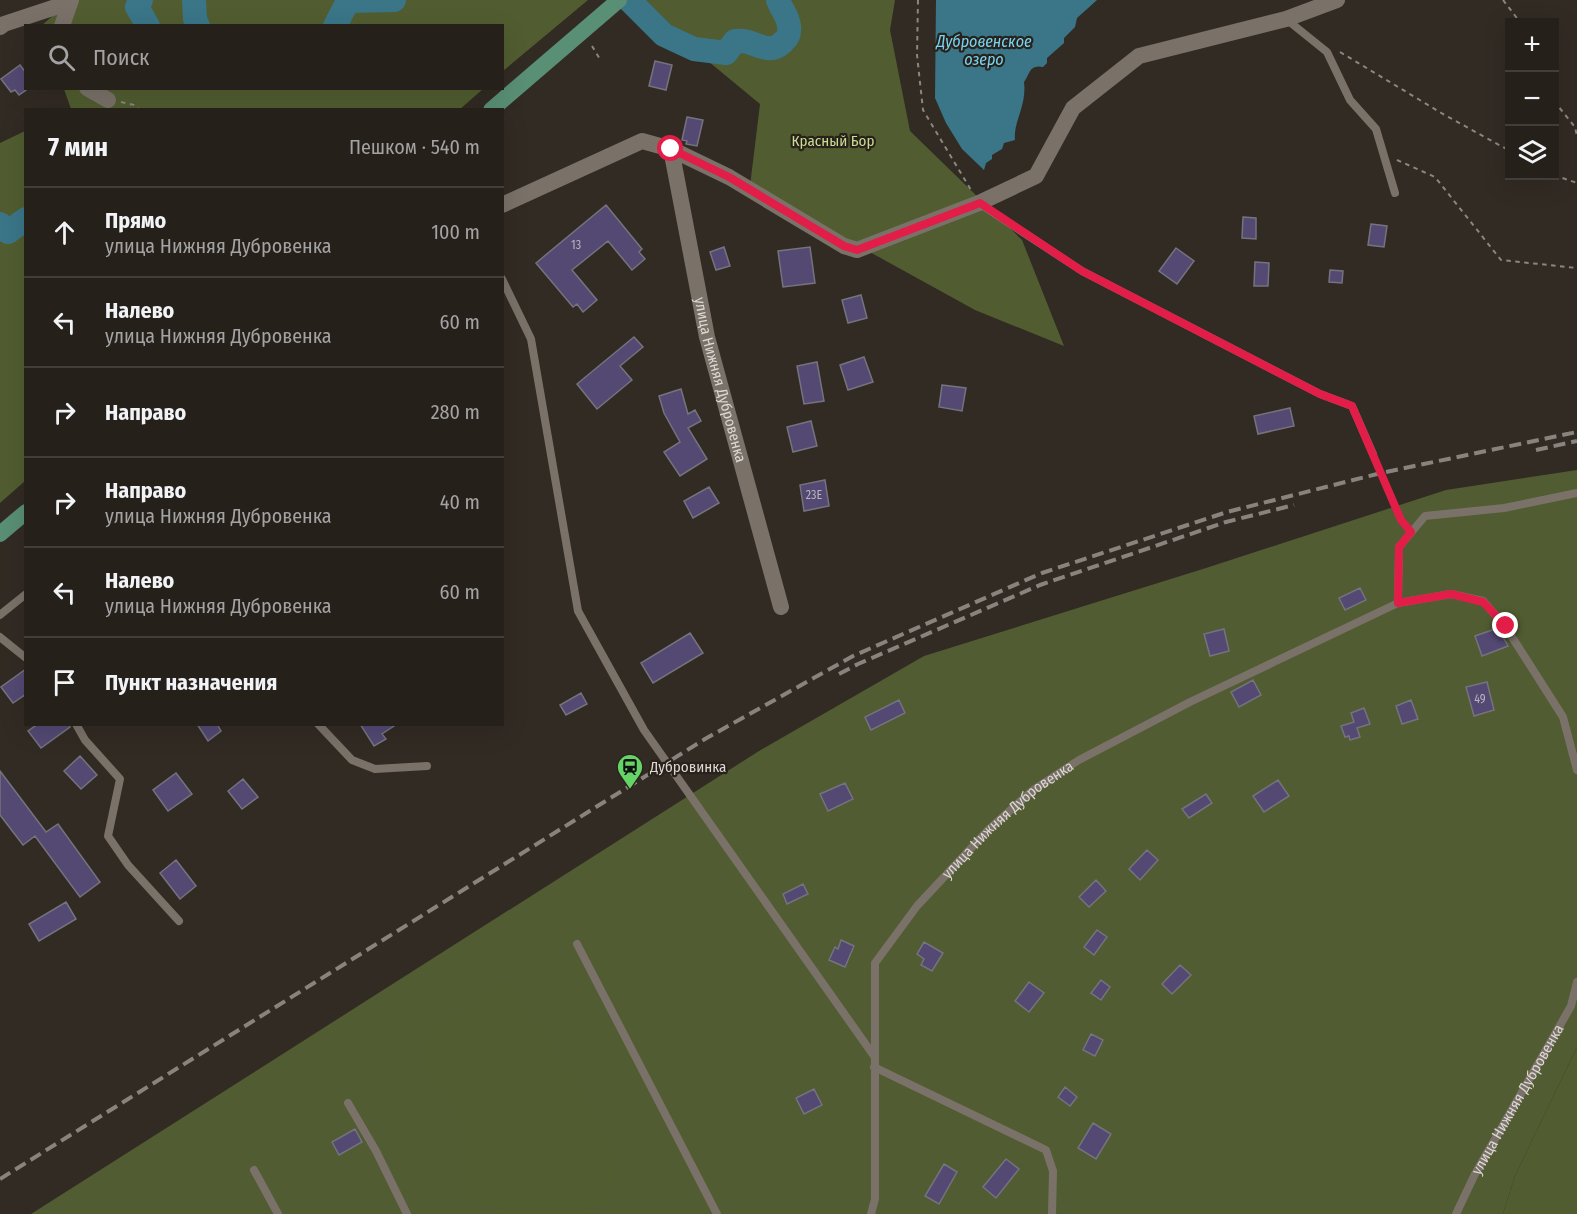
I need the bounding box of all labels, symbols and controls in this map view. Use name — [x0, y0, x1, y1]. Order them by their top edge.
map controls — [1505, 18, 1559, 180]
button: + — [1505, 18, 1559, 72]
search box — [24, 24, 504, 90]
water label: Дубровенское озеро — [934, 32, 1032, 69]
icon: search — [45, 41, 78, 74]
text: Поиск — [93, 44, 149, 71]
button: − — [1505, 72, 1559, 126]
button: layers — [1505, 126, 1559, 180]
text: 7 мин — [48, 132, 108, 163]
park label: Красный Бор — [792, 132, 874, 150]
text: Пешком · 540 m — [349, 135, 480, 159]
route start — [657, 135, 683, 161]
text: Прямо — [105, 207, 166, 234]
icon: ahead — [48, 216, 81, 249]
text: 100 m — [431, 220, 480, 244]
text: улица Нижняя Дубровенка — [105, 234, 332, 258]
house number: 13 — [571, 238, 581, 252]
street label: улица Нижняя Дубровенка — [691, 296, 750, 464]
text: Налево — [105, 297, 174, 324]
icon: left — [48, 306, 81, 339]
text: 60 m — [440, 310, 480, 334]
text: улица Нижняя Дубровенка — [105, 324, 332, 348]
icon: right — [48, 396, 81, 429]
text: Направо — [105, 399, 186, 426]
text: 280 m — [431, 400, 480, 424]
text: Направо — [105, 477, 186, 504]
icon: right — [48, 486, 81, 519]
house number: 23Е — [806, 488, 823, 502]
text: 40 m — [440, 490, 480, 514]
text: улица Нижняя Дубровенка — [105, 504, 332, 528]
text: Налево — [105, 567, 174, 594]
icon: left — [48, 576, 81, 609]
text: 60 m — [440, 580, 480, 604]
text: улица Нижняя Дубровенка — [105, 594, 332, 618]
route end — [1492, 612, 1518, 638]
icon: arrive — [48, 666, 81, 699]
text: Пункт назначения — [105, 669, 277, 696]
house number: 49 — [1474, 692, 1486, 706]
station icon: Дубровинка — [615, 752, 645, 790]
street label: улица Нижняя Дубровенка — [938, 757, 1077, 882]
place label: Дубровинка — [649, 758, 726, 776]
street label: улица Нижняя Дубровенка — [1468, 1021, 1568, 1178]

